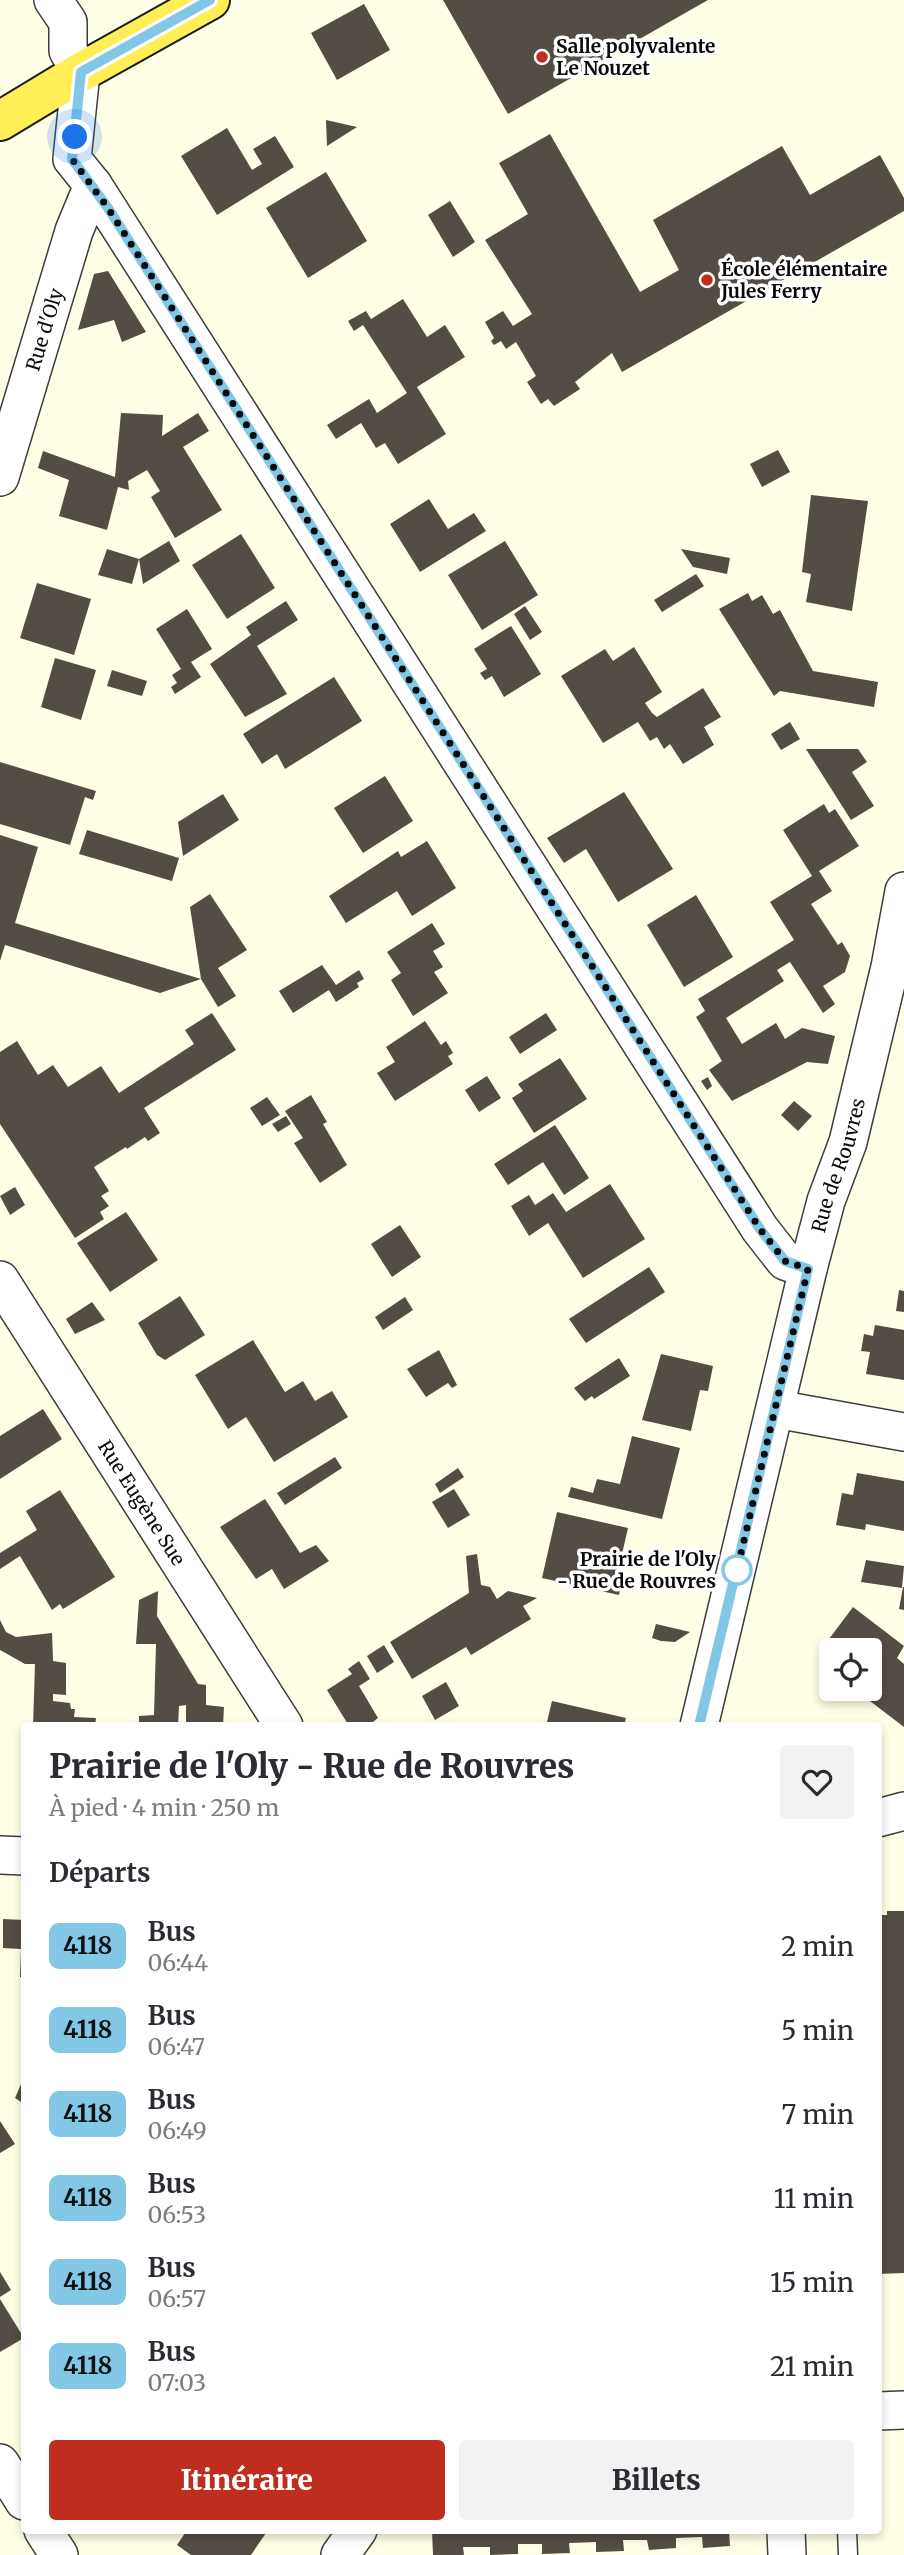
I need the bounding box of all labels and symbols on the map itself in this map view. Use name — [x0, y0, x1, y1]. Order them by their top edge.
place label: Salle polyvalente Le Nouzet — [556, 34, 715, 80]
marker: Salle polyvalente Le Nouzet — [534, 49, 550, 65]
your location — [57, 119, 92, 154]
place label: École élémentaire Jules Ferry — [720, 257, 887, 303]
marker: École élémentaire Jules Ferry — [699, 272, 715, 288]
street label: Rue d'Oly — [21, 285, 68, 374]
street label: Rue de Rouvres — [806, 1096, 870, 1235]
street label: Rue Eugène Sue — [93, 1436, 191, 1570]
place label: Prairie de l'Oly - Rue de Rouvres — [557, 1547, 717, 1593]
marker: Prairie de l'Oly - Rue de Rouvres — [722, 1555, 752, 1585]

